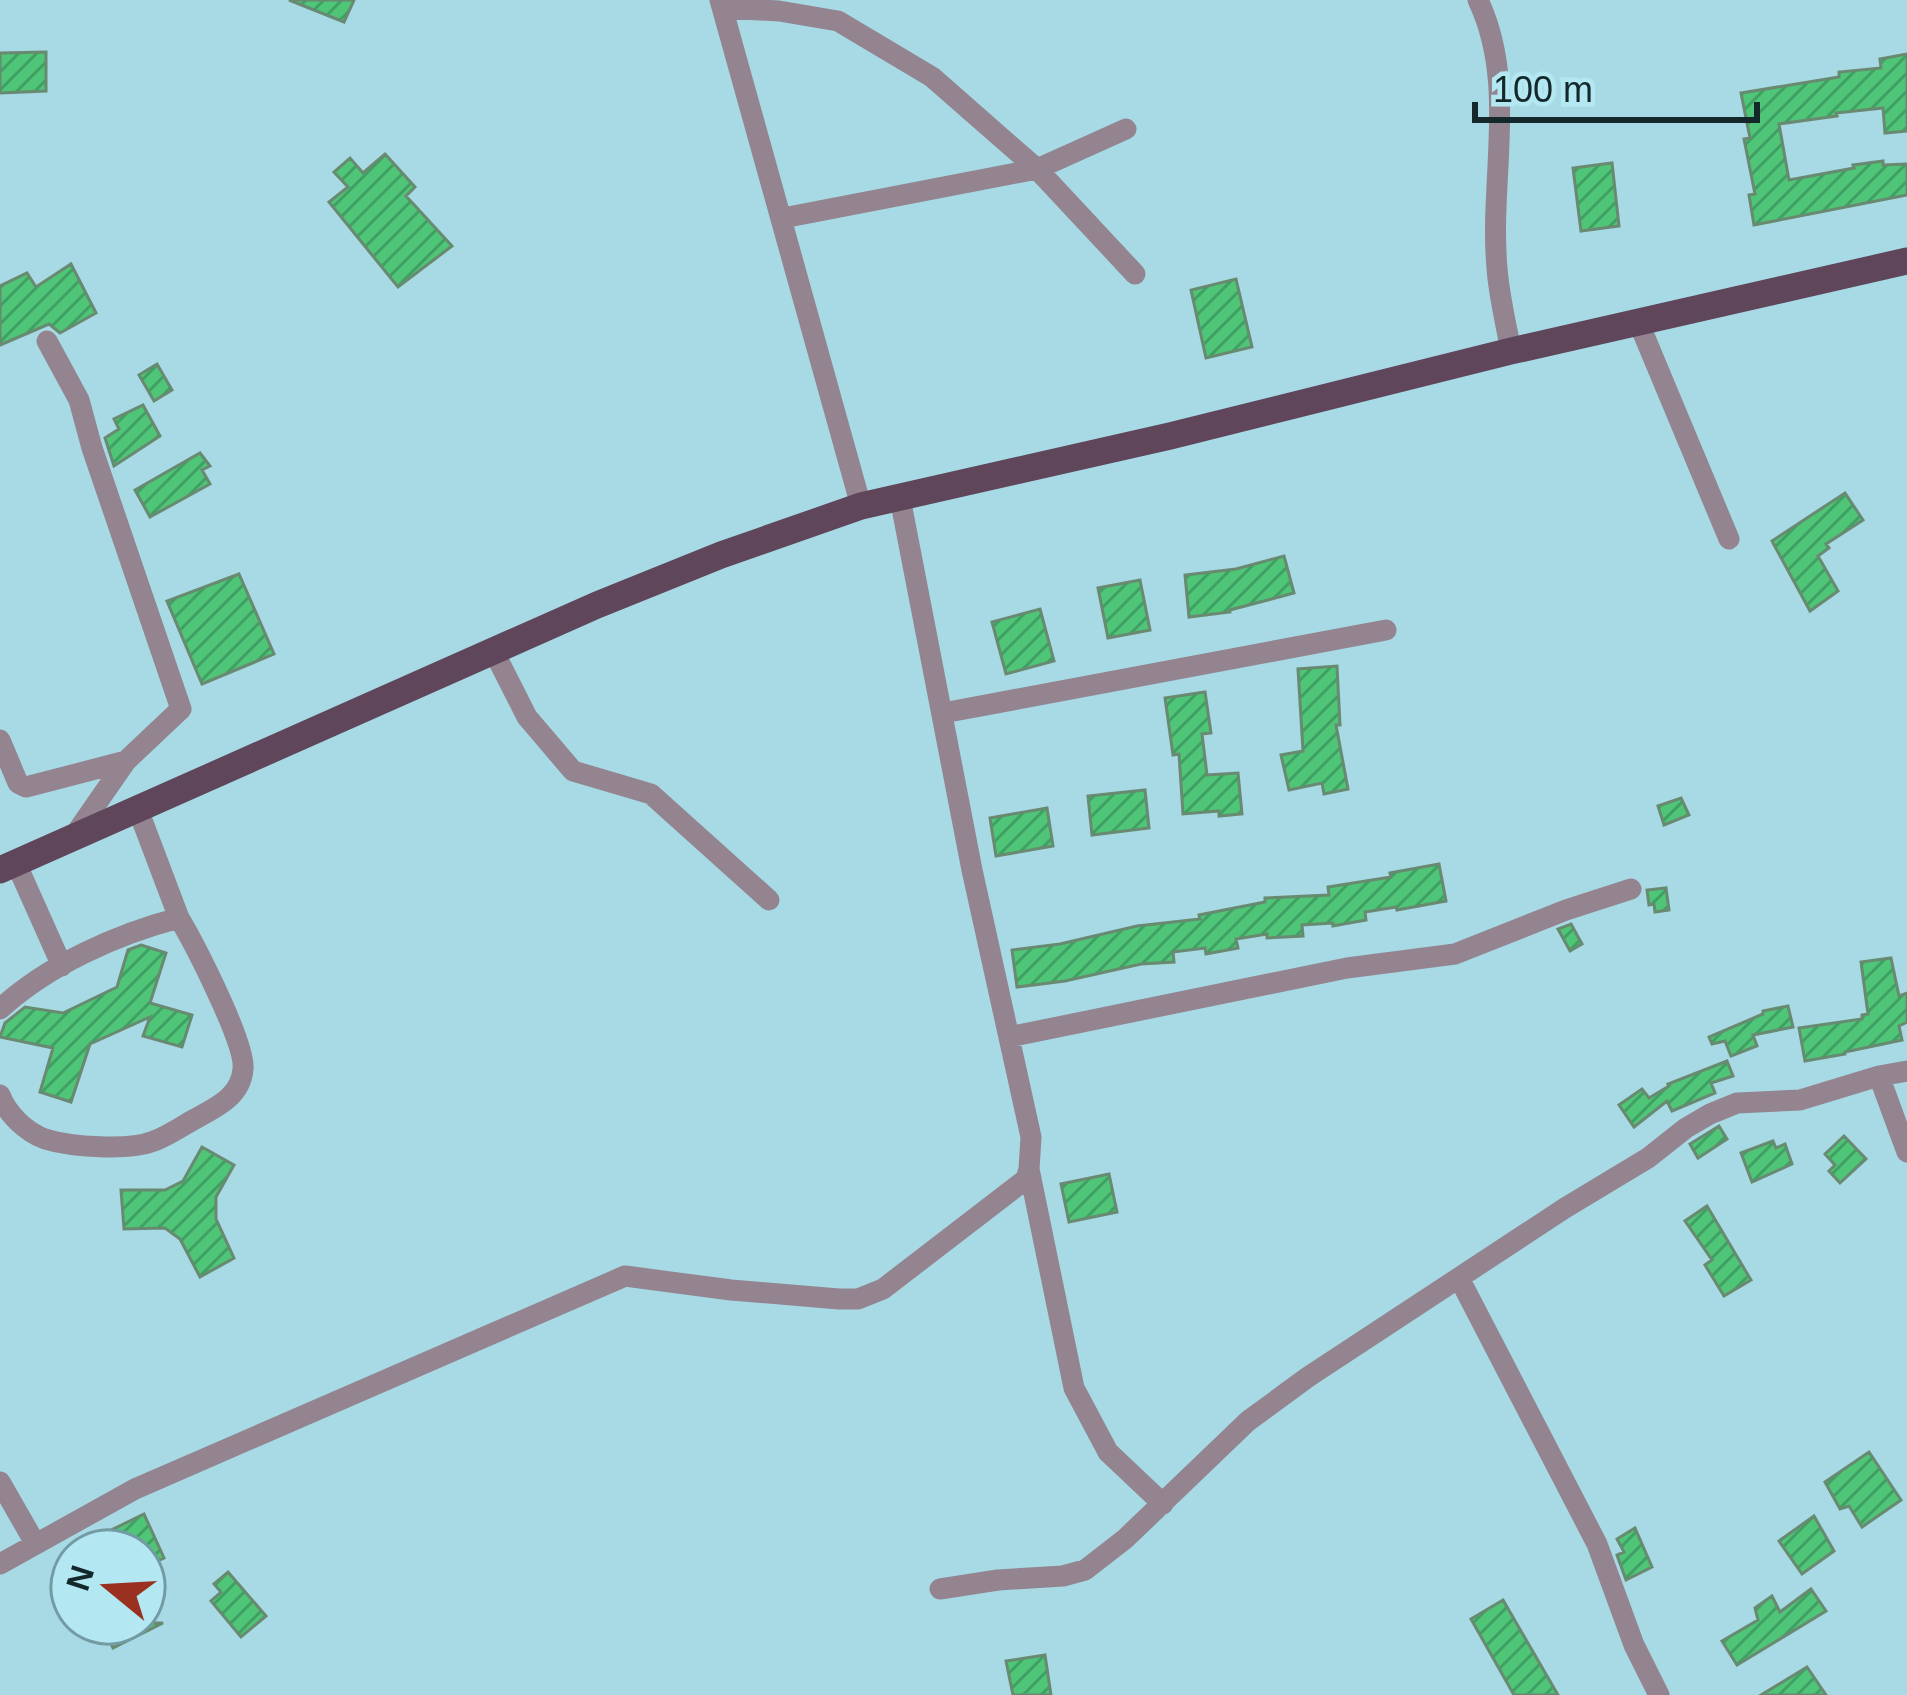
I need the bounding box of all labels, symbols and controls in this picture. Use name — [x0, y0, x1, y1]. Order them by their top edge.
scale bar — [1475, 48, 1757, 122]
text: 100 m — [1493, 69, 1593, 110]
north arrow — [48, 1527, 168, 1647]
text: N — [59, 1561, 101, 1595]

